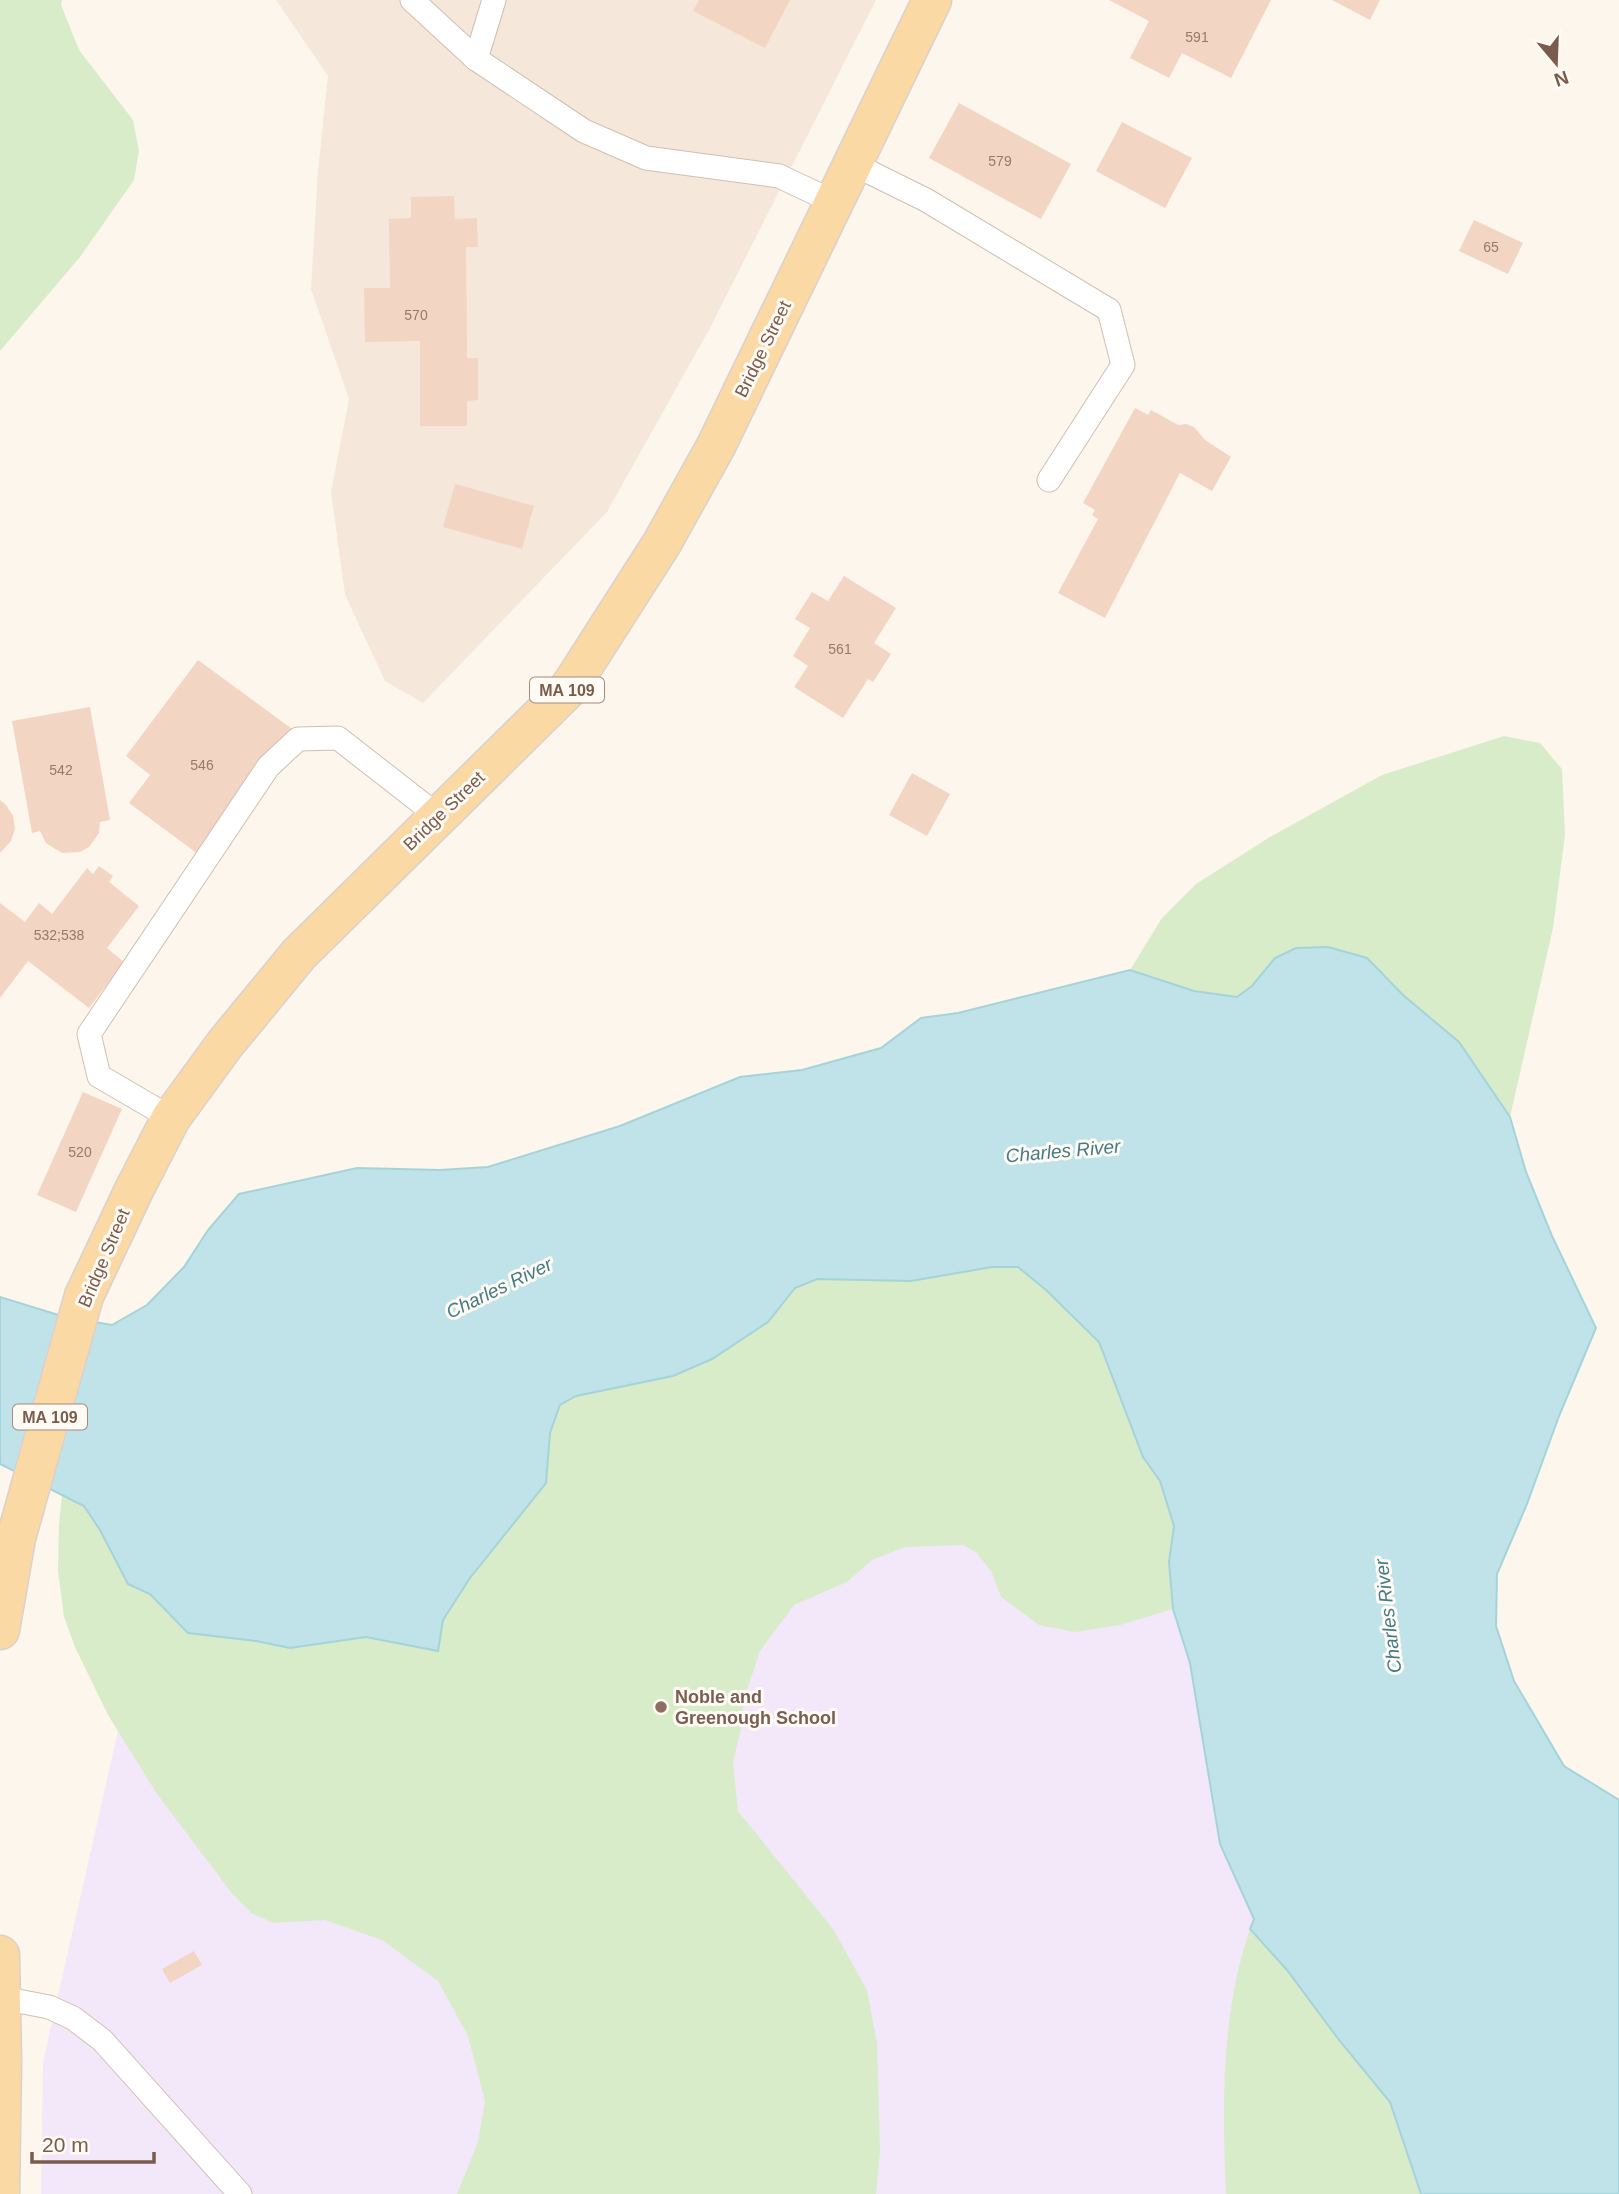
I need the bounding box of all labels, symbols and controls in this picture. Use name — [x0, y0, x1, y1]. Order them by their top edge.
north arrow — [1521, 28, 1591, 98]
house number: 591 — [1185, 29, 1209, 45]
text: N — [1551, 66, 1571, 91]
house number: 579 — [988, 153, 1012, 169]
house number: 65 — [1483, 239, 1499, 255]
street label: Bridge Street — [731, 297, 795, 401]
house number: 570 — [404, 307, 428, 323]
house number: 561 — [828, 641, 852, 657]
road number: MA 109 — [530, 678, 604, 702]
house number: 546 — [190, 757, 214, 773]
house number: 542 — [49, 762, 73, 778]
street label: Bridge Street — [399, 767, 489, 855]
house number: 532;538 — [34, 927, 85, 943]
water label: Charles River — [1005, 1135, 1122, 1166]
house number: 520 — [68, 1144, 92, 1160]
street label: Bridge Street — [74, 1206, 134, 1310]
water label: Charles River — [443, 1253, 556, 1323]
road number: MA 109 — [13, 1404, 87, 1429]
water label: Charles River — [1370, 1557, 1405, 1674]
place label: Noble and Greenough School — [675, 1687, 836, 1728]
marker: Noble and Greenough School — [653, 1699, 669, 1715]
scale bar — [32, 2120, 154, 2164]
text: 20 m — [42, 2133, 89, 2156]

